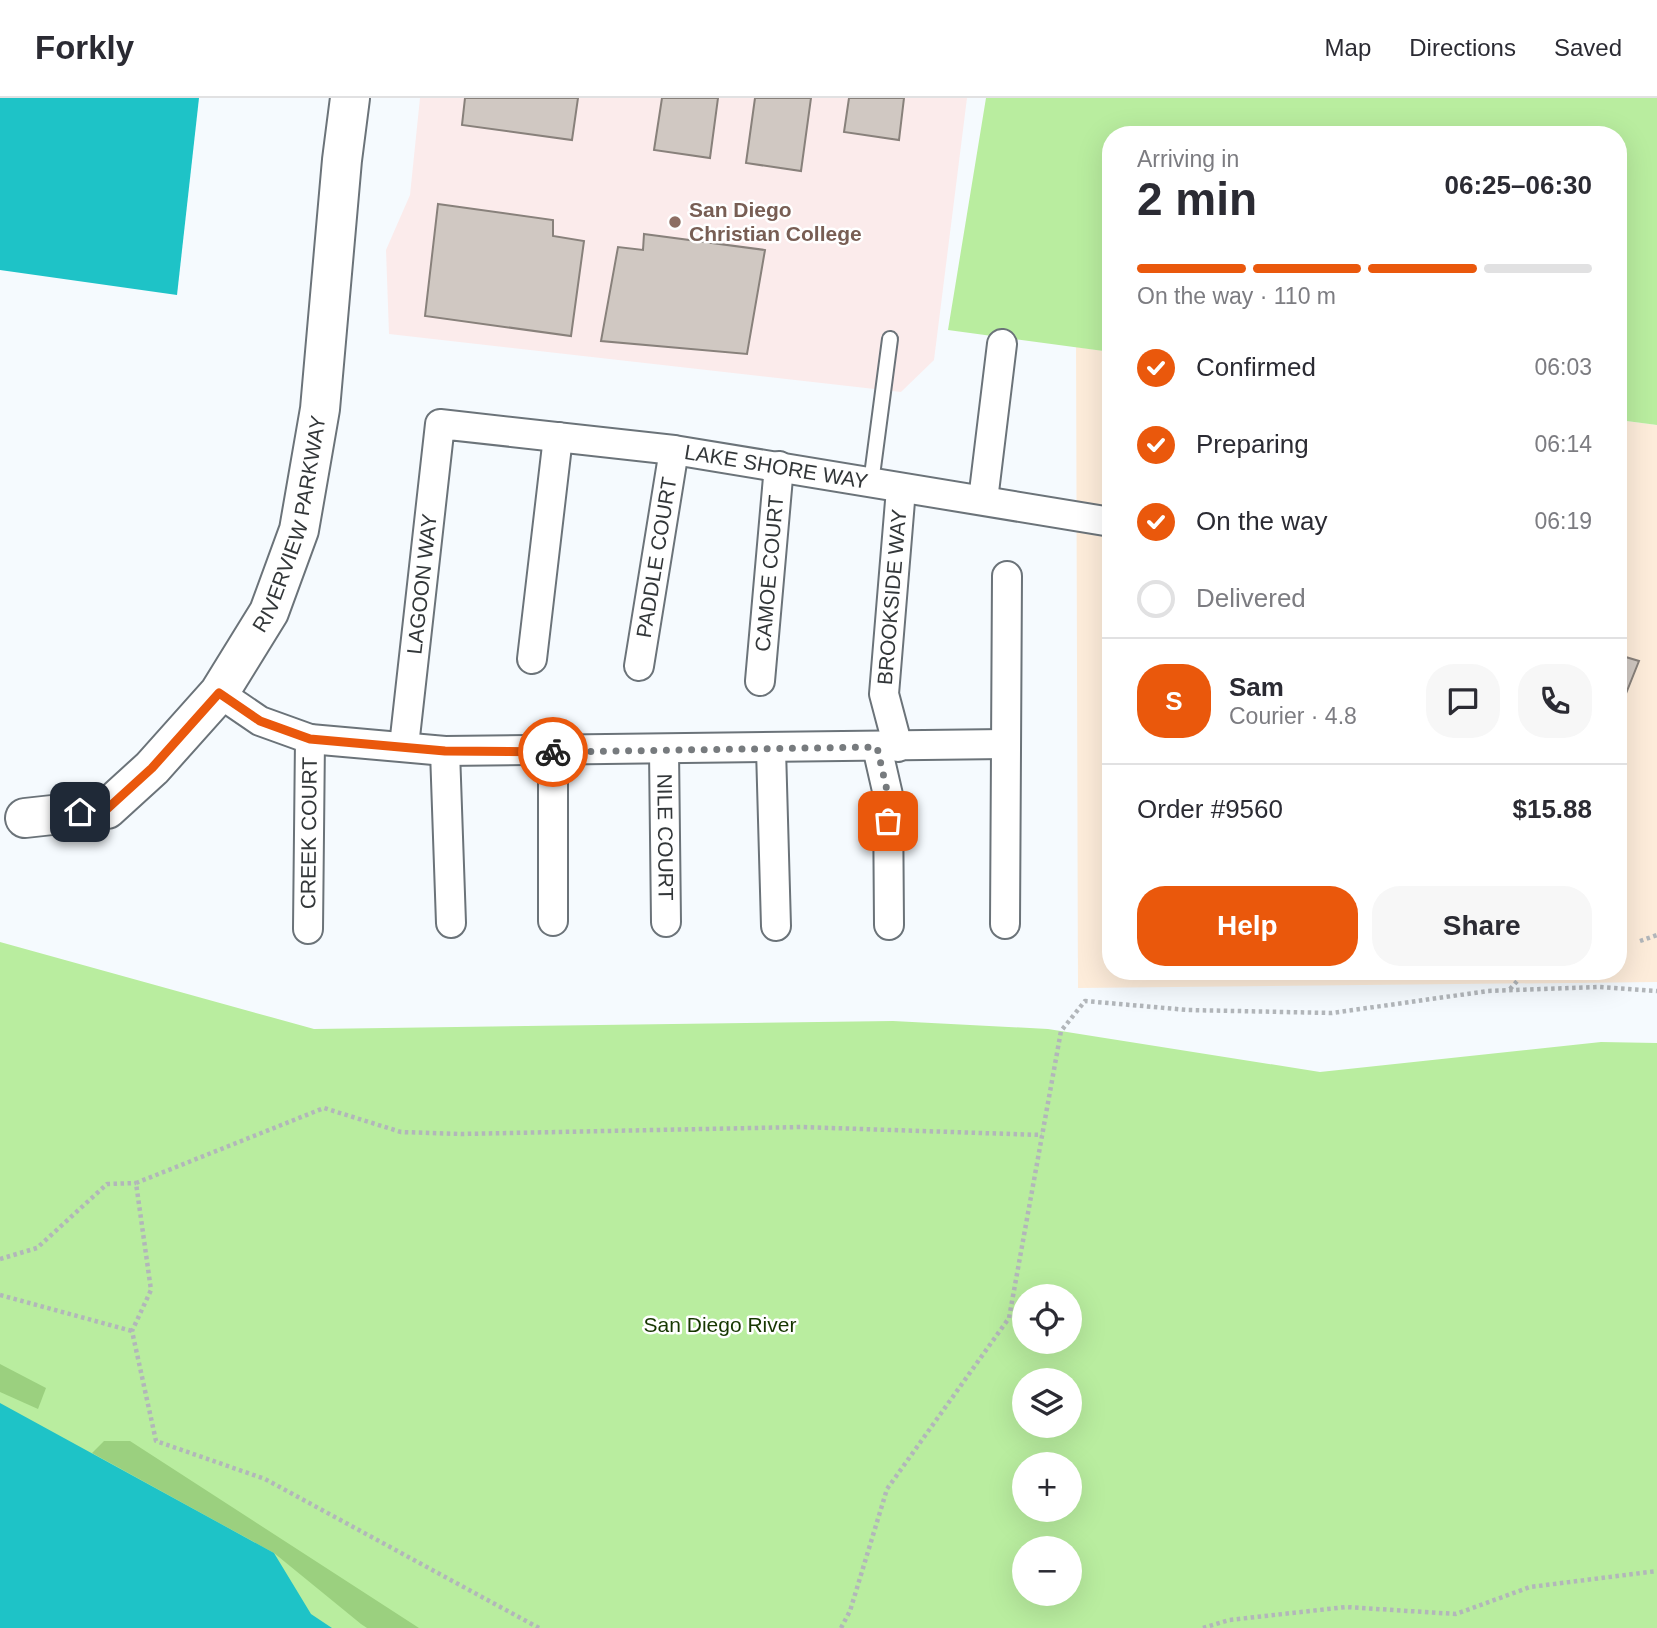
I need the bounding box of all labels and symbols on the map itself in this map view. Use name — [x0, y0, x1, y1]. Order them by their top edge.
place label: San Diego Christian College — [689, 198, 862, 245]
marker: San Diego Christian College — [667, 214, 683, 230]
street label: RIVERVIEW PARKWAY — [248, 414, 330, 636]
street label: LAKE SHORE WAY — [683, 440, 870, 493]
street label: PADDLE COURT — [632, 475, 680, 639]
street label: CAMOE COURT — [751, 494, 787, 653]
street label: BROOKSIDE WAY — [873, 508, 910, 686]
street label: LAGOON WAY — [402, 512, 441, 655]
courier — [518, 717, 588, 787]
street label: CREEK COURT — [296, 756, 321, 909]
street label: NILE COURT — [653, 773, 678, 901]
pin — [50, 782, 110, 842]
pin — [858, 791, 918, 851]
park label: San Diego River — [644, 1313, 796, 1336]

